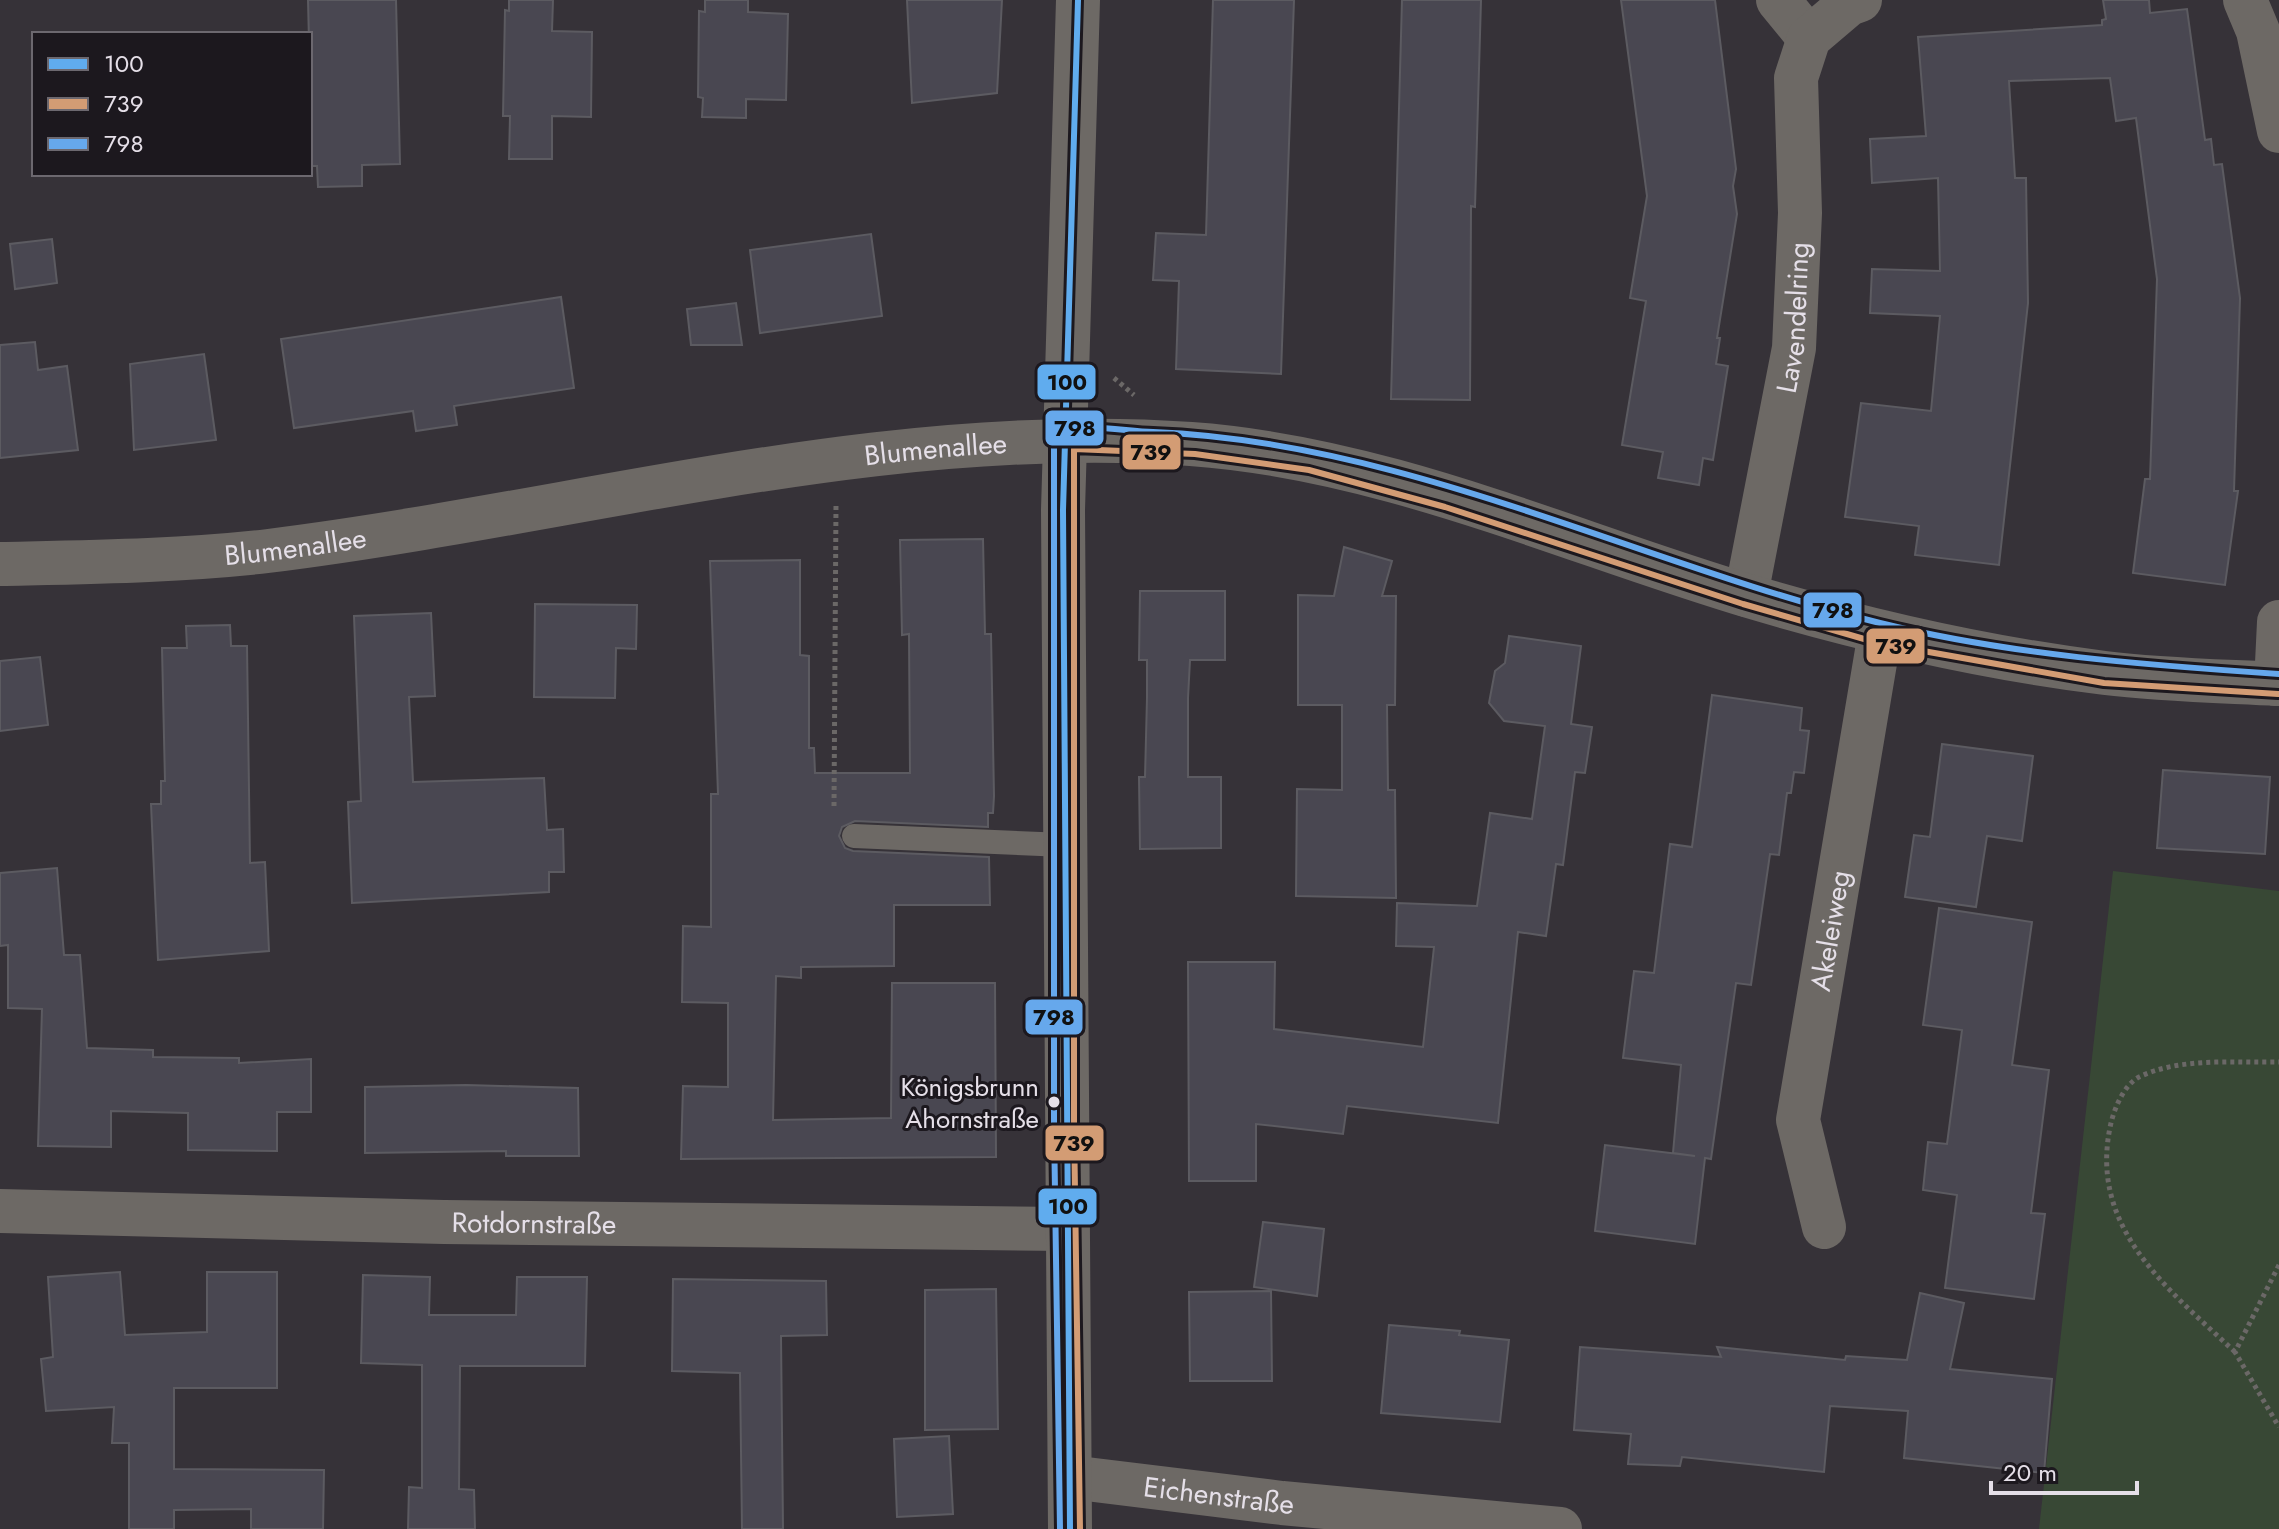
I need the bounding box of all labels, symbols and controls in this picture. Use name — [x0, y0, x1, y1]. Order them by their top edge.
legend — [32, 32, 312, 176]
text: 100 — [104, 46, 144, 81]
text: 739 — [104, 86, 144, 121]
text: 798 — [104, 126, 144, 161]
street label: Lavendelring — [1765, 241, 1819, 396]
line badge: 100 — [1036, 363, 1097, 401]
text: 100 — [1047, 366, 1087, 398]
line badge: 798 — [1044, 409, 1105, 447]
text: 798 — [1054, 412, 1096, 444]
street label: Blumenallee — [862, 422, 1008, 476]
line badge: 739 — [1121, 433, 1182, 471]
text: 739 — [1130, 436, 1172, 468]
street label: Blumenallee — [223, 517, 369, 576]
line badge: 798 — [1802, 591, 1863, 629]
text: 798 — [1812, 594, 1854, 626]
line badge: 739 — [1865, 627, 1926, 665]
text: 739 — [1875, 630, 1917, 662]
street label: Akeleiweg — [1800, 867, 1860, 994]
line badge: 798 — [1024, 998, 1084, 1036]
text: 798 — [1033, 1001, 1075, 1033]
place label: Königsbrunn Ahornstraße — [900, 1068, 1039, 1138]
marker: Königsbrunn Ahornstraße — [1046, 1094, 1062, 1110]
line badge: 739 — [1044, 1124, 1105, 1162]
text: 739 — [1053, 1127, 1095, 1159]
line badge: 100 — [1037, 1187, 1098, 1226]
text: 100 — [1048, 1190, 1088, 1222]
street label: Rotdornstraße — [451, 1202, 616, 1244]
scale bar — [1991, 1445, 2137, 1495]
text: 20 m — [2003, 1455, 2057, 1490]
street label: Eichenstraße — [1141, 1466, 1296, 1525]

